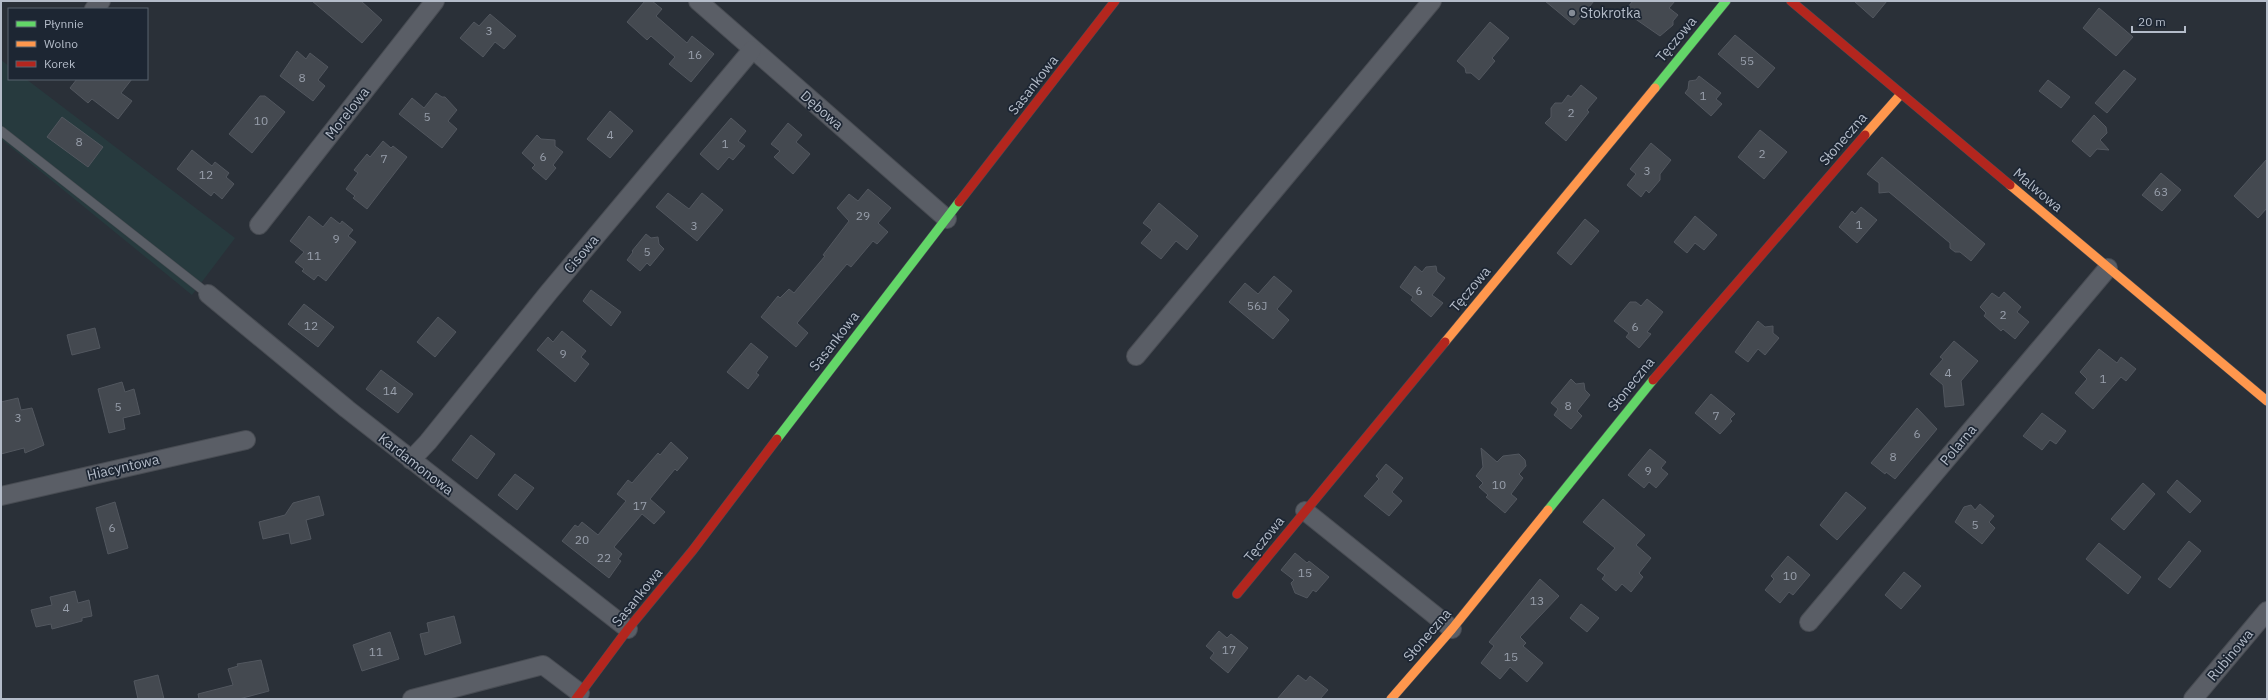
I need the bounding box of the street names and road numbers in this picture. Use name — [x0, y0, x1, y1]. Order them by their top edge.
street label: Tęczowa — [1652, 12, 1701, 65]
street label: Sasankowa — [1004, 51, 1062, 118]
street label: Morelowa — [321, 83, 373, 143]
street label: Dębowa — [797, 86, 848, 134]
street label: Słoneczna — [1815, 108, 1871, 169]
street label: Malwowa — [2010, 164, 2067, 216]
street label: Cisowa — [560, 231, 603, 277]
street label: Tęczowa — [1446, 262, 1495, 315]
street label: Sasankowa — [805, 307, 863, 374]
street label: Słoneczna — [1604, 353, 1659, 415]
street label: Polarna — [1936, 420, 1981, 469]
street label: Kardamonowa — [375, 429, 458, 499]
street label: Hiacyntowa — [85, 450, 161, 484]
street label: Tęczowa — [1240, 512, 1288, 566]
street label: Sasankowa — [608, 563, 667, 630]
street label: Słoneczna — [1399, 604, 1455, 665]
street label: Rubinowa — [2203, 625, 2257, 685]

